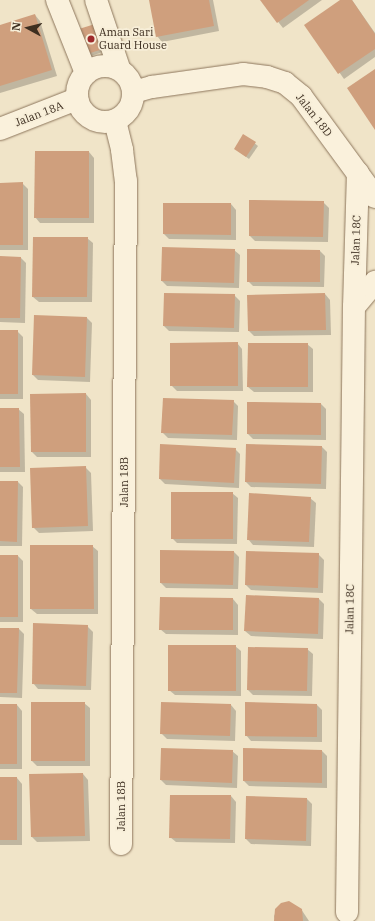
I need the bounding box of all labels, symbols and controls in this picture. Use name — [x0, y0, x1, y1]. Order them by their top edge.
north arrow — [8, 8, 48, 48]
text: N — [9, 21, 24, 32]
place label: Aman Sari Guard House — [99, 26, 167, 52]
marker: Aman Sari Guard House — [86, 34, 96, 44]
street label: Jalan 18D — [293, 91, 335, 139]
street label: Jalan 18A — [13, 99, 65, 129]
street label: Jalan 18C — [349, 215, 363, 265]
street label: Jalan 18B — [117, 457, 131, 507]
street label: Jalan 18C — [343, 584, 357, 634]
street label: Jalan 18B — [114, 781, 128, 831]

